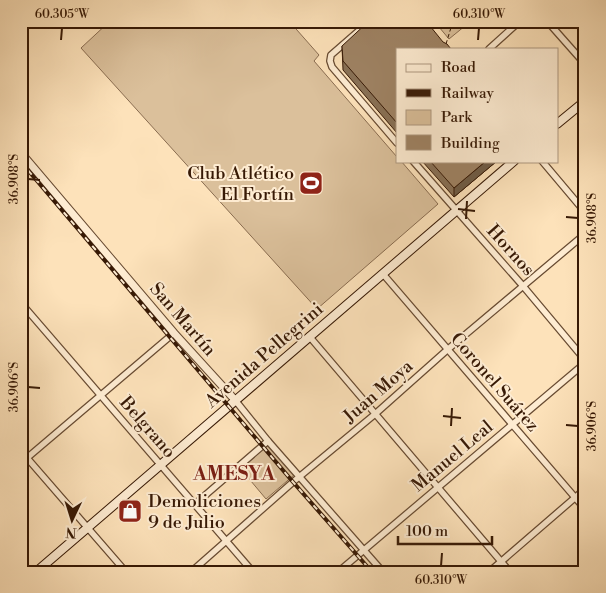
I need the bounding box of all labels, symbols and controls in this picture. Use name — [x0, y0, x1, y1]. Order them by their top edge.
text: 60.305°W — [35, 7, 90, 22]
text: 60.310°W — [453, 7, 506, 22]
legend — [396, 48, 558, 162]
text: Road — [441, 58, 476, 77]
text: Railway — [441, 84, 495, 103]
text: Park — [441, 108, 473, 127]
text: Building — [440, 134, 500, 153]
text: 36.908°S — [7, 154, 22, 204]
place label: Club Atlético El Fortín — [187, 162, 294, 206]
sports icon: Club Atlético El Fortín — [298, 170, 324, 196]
text: 36.908°S — [585, 193, 600, 243]
street label: Hornos — [482, 220, 540, 281]
street label: San Martín — [144, 278, 221, 361]
street label: Avenida Pellegrini — [200, 298, 328, 414]
street label: Coronel Suárez — [445, 328, 544, 437]
street label: Juan Moya — [338, 354, 419, 429]
text: 36.906°S — [7, 362, 22, 412]
street label: Belgrano — [114, 391, 181, 463]
text: 36.906°S — [585, 401, 600, 451]
street label: Manuel Leal — [407, 415, 498, 497]
district label: AMESYA — [192, 462, 275, 486]
place label: Demoliciones 9 de Julio — [148, 490, 261, 534]
north arrow — [48, 496, 98, 546]
shop icon: Demoliciones 9 de Julio — [117, 498, 143, 524]
scale bar — [398, 513, 492, 545]
text: 100 m — [406, 522, 448, 541]
text: N — [65, 523, 77, 541]
text: 60.310°W — [415, 573, 468, 588]

